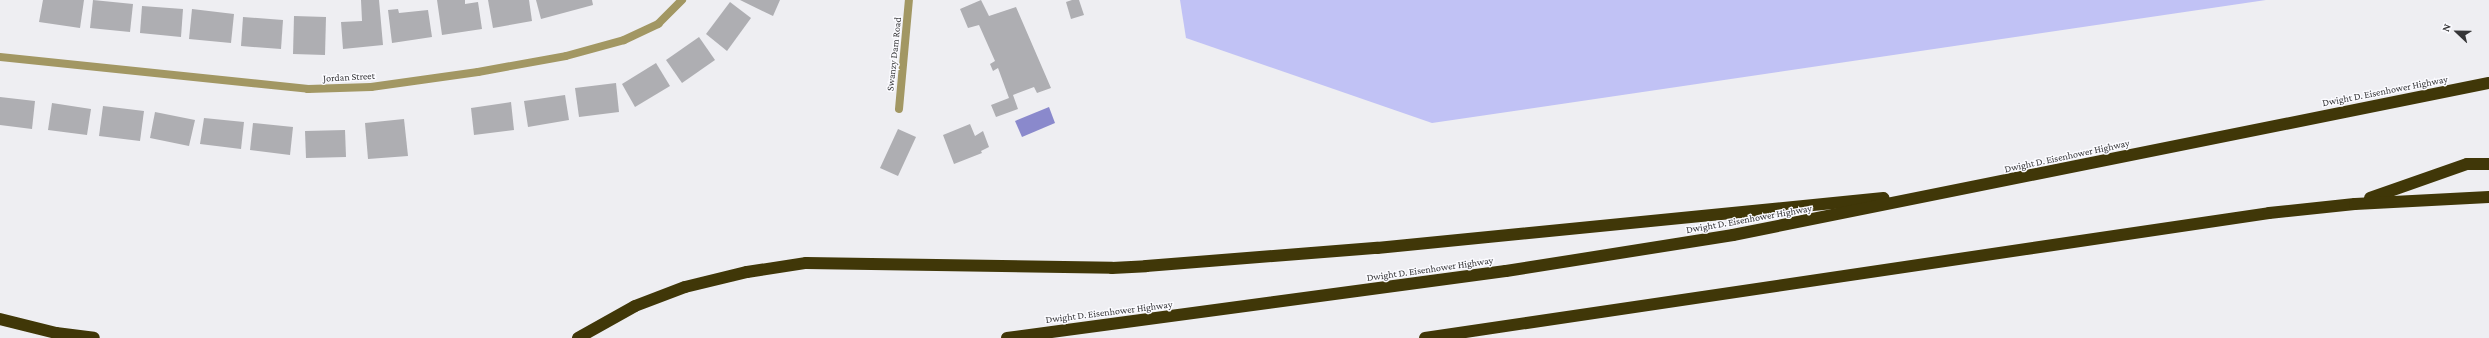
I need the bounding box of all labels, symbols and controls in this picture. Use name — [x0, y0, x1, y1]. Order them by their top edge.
north arrow — [2437, 12, 2477, 52]
street label: Swanzy Dam Road — [884, 17, 904, 91]
text: N — [2439, 22, 2453, 33]
street label: Jordan Street — [323, 70, 375, 84]
street label: Dwight D. Eisenhower Highway — [2321, 73, 2449, 109]
street label: Dwight D. Eisenhower Highway — [2003, 137, 2131, 175]
street label: Dwight D. Eisenhower Highway — [1685, 202, 1813, 236]
street label: Dwight D. Eisenhower Highway — [1366, 254, 1494, 284]
street label: Dwight D. Eisenhower Highway — [1045, 298, 1173, 326]

